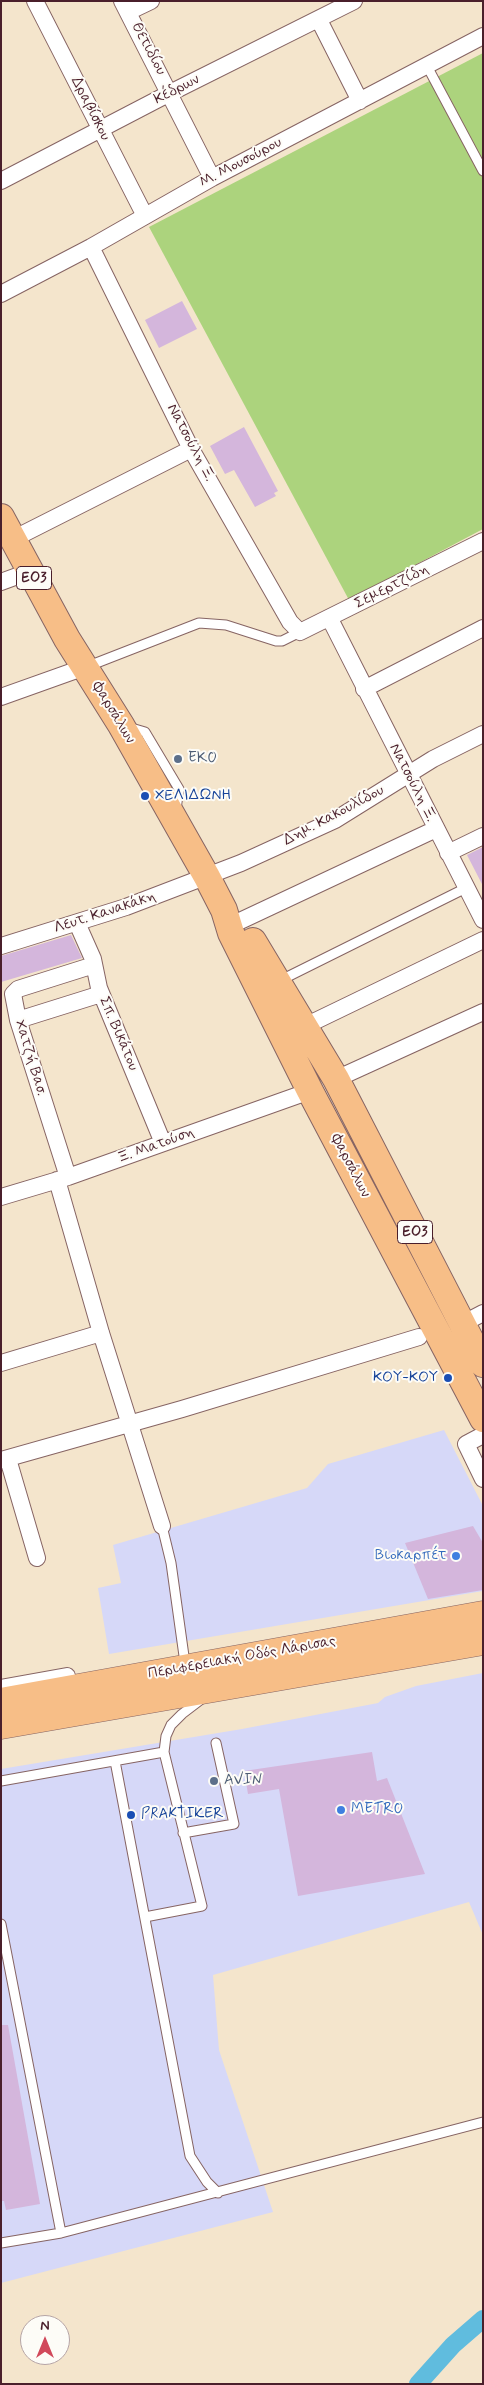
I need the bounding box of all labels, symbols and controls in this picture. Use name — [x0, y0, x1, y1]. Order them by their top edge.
street label: Θετιδίου — [127, 20, 169, 78]
street label: Κέδρων — [151, 71, 203, 109]
street label: Δραβίσκου — [66, 74, 114, 144]
street label: Μ. Μουσούρου — [197, 134, 285, 192]
street label: Νατσούλη Ξ. — [162, 401, 218, 485]
street label: Σεμερτζίδη — [352, 561, 432, 613]
road number: ΕΟ3 — [16, 566, 52, 590]
street label: Φαρσάλων — [87, 679, 139, 747]
street label: Νατσούλη Ξ. — [385, 741, 439, 825]
place label: EKO — [188, 750, 217, 768]
marker: EKO — [172, 753, 184, 765]
street label: Δημ. Κακουλίδου — [281, 782, 387, 850]
place label: ΧΕΛΙΔΩΝΗ — [155, 787, 231, 805]
marker: ΧΕΛΙΔΩΝΗ — [139, 790, 151, 802]
street label: Λευτ. Κανακάκη — [52, 888, 158, 938]
street label: Σπ. Βικάτου — [94, 994, 142, 1074]
street label: Χατζή Βασ. — [10, 1018, 50, 1098]
street label: Ξ. Ματούση — [115, 1124, 197, 1168]
street label: Φαρσάλων — [326, 1131, 374, 1201]
road number: ΕΟ3 — [398, 1220, 432, 1244]
place label: ΚΟΥ-ΚΟΥ — [373, 1369, 438, 1387]
marker: ΚΟΥ-ΚΟΥ — [442, 1372, 454, 1384]
place label: Βιοκαρπέτ — [375, 1547, 446, 1565]
marker: Βιοκαρπέτ — [450, 1550, 462, 1562]
street label: Περιφερειακή Οδός Λάρισας — [147, 1633, 337, 1683]
place label: AVIN — [224, 1772, 262, 1790]
marker: AVIN — [208, 1775, 220, 1787]
place label: METRO — [351, 1801, 403, 1819]
marker: METRO — [335, 1804, 347, 1816]
place label: PRAKTIKER — [141, 1806, 223, 1824]
marker: PRAKTIKER — [125, 1809, 137, 1821]
north arrow — [20, 2315, 70, 2365]
text: N — [40, 2317, 50, 2335]

